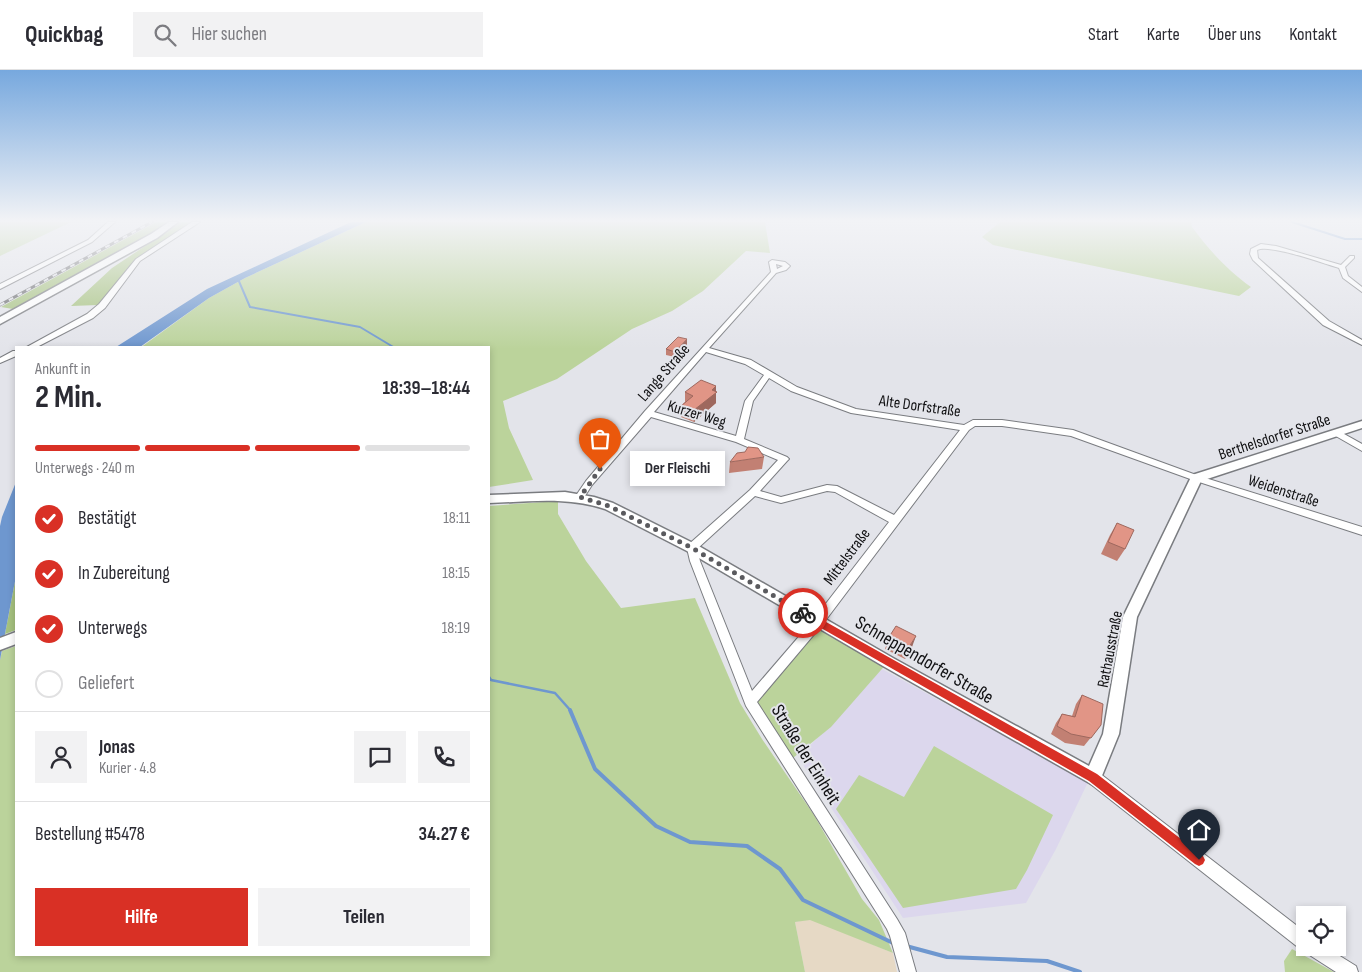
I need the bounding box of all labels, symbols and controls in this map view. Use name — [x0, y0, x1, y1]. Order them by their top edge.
search box — [133, 12, 483, 57]
text: Quickbag — [25, 20, 103, 49]
icon: search — [151, 21, 179, 49]
text: Hier suchen — [191, 23, 267, 46]
text: Start — [1088, 24, 1119, 45]
text: Karte — [1147, 24, 1180, 45]
text: Über uns — [1208, 24, 1261, 45]
text: Kontakt — [1289, 24, 1337, 45]
street label: Lange Straße — [634, 340, 694, 405]
text: Ankunft in — [35, 360, 91, 379]
text: 18:39–18:44 — [382, 377, 470, 400]
text: 2 Min. — [35, 378, 102, 417]
street label: Alte Dorfstraße — [877, 391, 962, 422]
street label: Kurzer Weg — [665, 397, 728, 432]
street label: Berthelsdorfer Straße — [1216, 410, 1333, 464]
pin — [579, 418, 621, 469]
icon: bag — [586, 425, 614, 453]
callout: Der Fleischi — [630, 452, 725, 486]
text: Unterwegs · 240 m — [35, 459, 135, 478]
text: Der Fleischi — [645, 459, 710, 478]
street label: Weidenstraße — [1246, 471, 1322, 512]
icon: check — [35, 505, 63, 533]
text: Bestätigt — [78, 507, 137, 530]
text: 18:11 — [443, 509, 470, 528]
street label: Mittelstraße — [820, 525, 875, 589]
icon: check — [35, 560, 63, 588]
text: In Zubereitung — [78, 562, 170, 585]
text: 18:15 — [442, 564, 470, 583]
courier — [778, 588, 828, 638]
icon: bike — [789, 599, 817, 627]
street label: Rathausstraße — [1094, 609, 1127, 689]
street label: Schneppendorfer Straße — [851, 611, 997, 709]
icon: check — [35, 615, 63, 643]
text: Unterwegs — [78, 617, 147, 640]
text: 18:19 — [442, 619, 470, 638]
text: Geliefert — [78, 672, 134, 695]
street label: Straße der Einheit — [766, 701, 846, 809]
button: person — [35, 731, 87, 783]
button: chat — [354, 731, 406, 783]
button: phone — [418, 731, 470, 783]
text: Jonas — [99, 736, 135, 759]
text: Kurier · 4.8 — [99, 759, 156, 778]
pin — [1178, 809, 1220, 860]
icon: home — [1185, 816, 1213, 844]
text: Bestellung #5478 — [35, 823, 145, 846]
text: 34.27 € — [419, 823, 470, 846]
button: Hilfe — [35, 888, 248, 946]
button: Teilen — [258, 888, 470, 946]
map controls — [1296, 906, 1346, 956]
button: locate — [1296, 906, 1346, 956]

